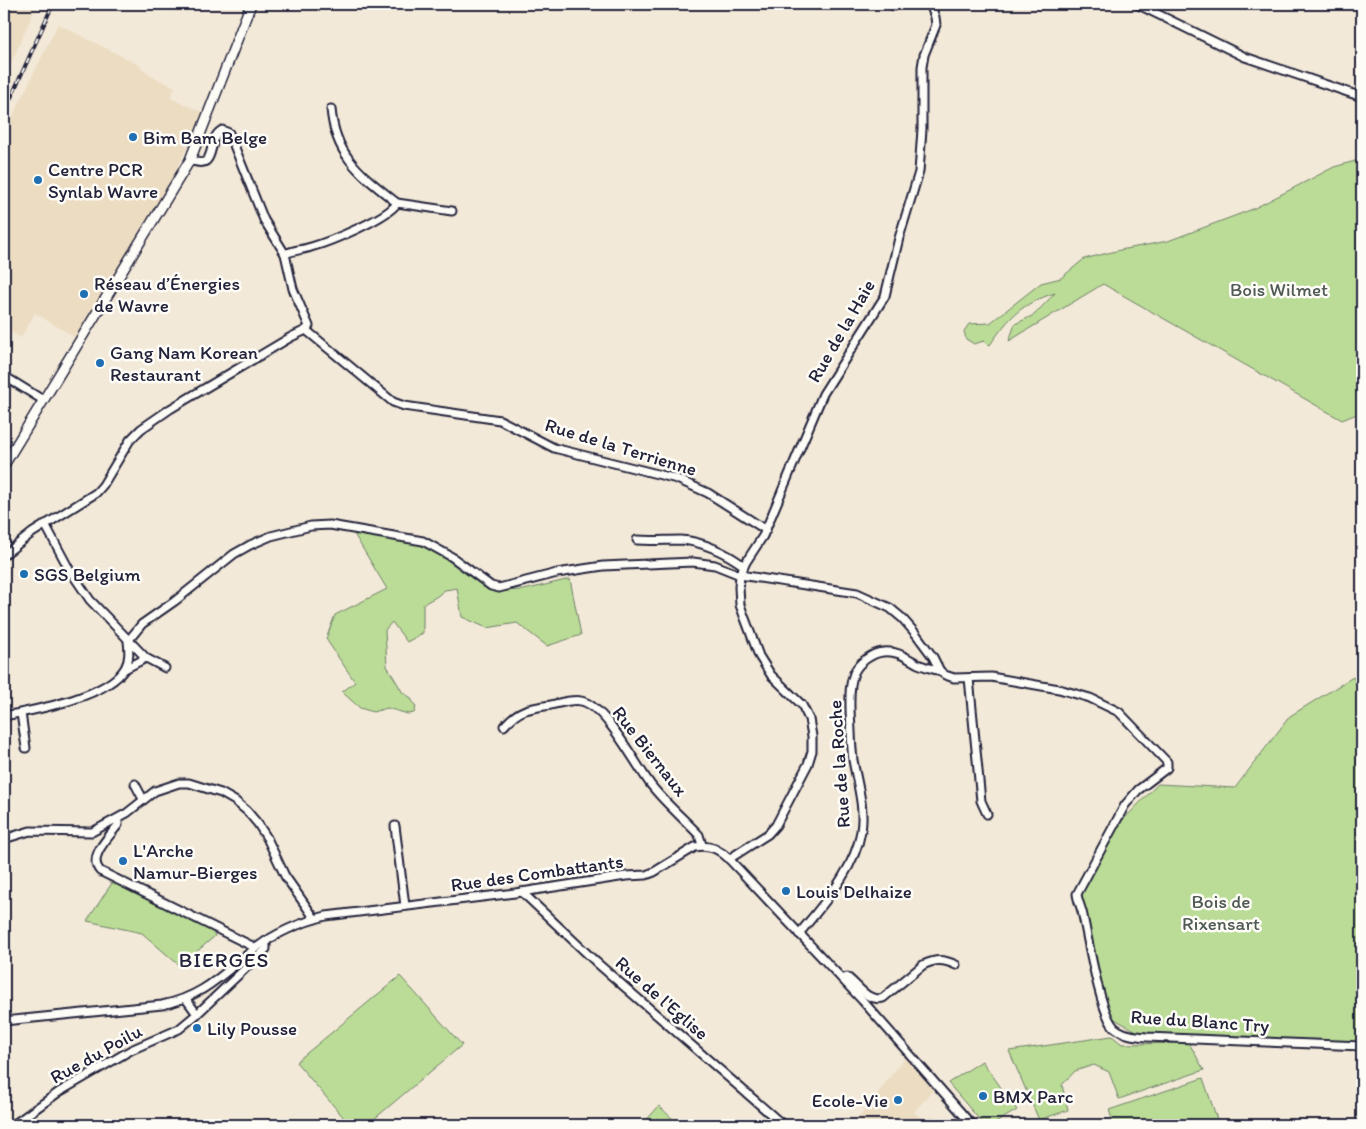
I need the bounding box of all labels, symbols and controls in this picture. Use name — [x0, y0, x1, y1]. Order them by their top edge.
place label: Bim Bam Belge — [143, 126, 267, 149]
marker: Bim Bam Belge — [127, 131, 139, 143]
place label: Centre PCR Synlab Wavre — [48, 158, 158, 203]
marker: Centre PCR Synlab Wavre — [32, 174, 44, 186]
place label: Réseau d’Énergies de Wavre — [94, 272, 240, 317]
street label: Rue de la Haie — [802, 275, 880, 387]
park label: Bois Wilmet — [1230, 278, 1328, 301]
marker: Réseau d’Énergies de Wavre — [78, 288, 90, 300]
place label: Gang Nam Korean Restaurant — [110, 341, 258, 386]
marker: Gang Nam Korean Restaurant — [94, 357, 106, 369]
street label: Rue de la Terrienne — [542, 413, 700, 481]
place label: SGS Belgium — [34, 563, 141, 586]
marker: SGS Belgium — [18, 568, 30, 580]
street label: Rue de la Roche — [823, 699, 855, 829]
street label: Rue Biernaux — [608, 701, 693, 801]
place label: L'Arche Namur-Bierges — [133, 839, 258, 884]
street label: Rue des Combattants — [449, 850, 625, 896]
marker: L'Arche Namur-Bierges — [117, 855, 129, 867]
place label: Louis Delhaize — [796, 880, 912, 903]
marker: Louis Delhaize — [780, 885, 792, 897]
park label: Bois de Rixensart — [1182, 890, 1260, 935]
district label: BIERGES — [179, 947, 269, 972]
street label: Rue de l'Eglise — [611, 951, 713, 1045]
street label: Rue du Blanc Try — [1130, 1005, 1270, 1037]
place label: Lily Pousse — [207, 1017, 297, 1040]
street label: Rue du Poilu — [46, 1019, 146, 1089]
marker: Lily Pousse — [191, 1022, 203, 1034]
place label: BMX Parc — [993, 1085, 1074, 1108]
place label: Ecole-Vie — [812, 1089, 888, 1112]
marker: BMX Parc — [977, 1090, 989, 1102]
marker: Ecole-Vie — [892, 1094, 904, 1106]

